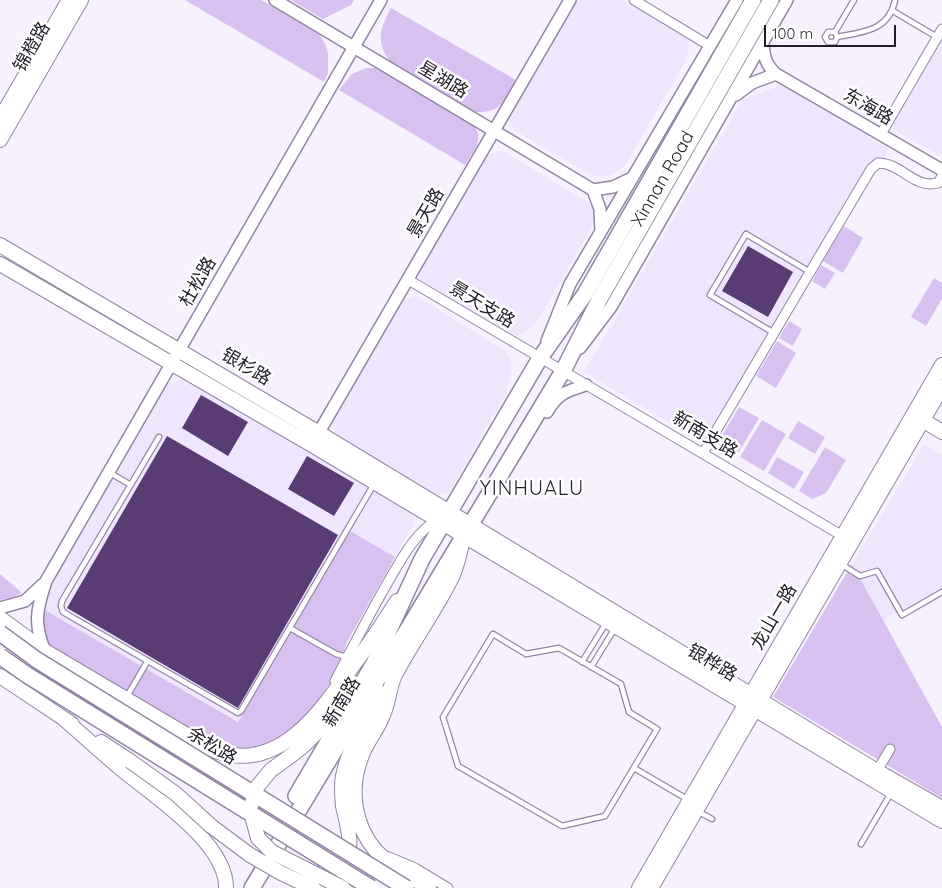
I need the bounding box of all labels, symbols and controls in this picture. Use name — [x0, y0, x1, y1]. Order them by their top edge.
scale bar — [767, 15, 900, 47]
street label: 锦橙路 — [9, 18, 55, 76]
text: 100 m — [772, 24, 813, 43]
street label: 星湖路 — [414, 57, 472, 103]
street label: 东海路 — [839, 84, 897, 130]
street label: Xinnan Road — [627, 128, 699, 230]
street label: 景天路 — [403, 184, 449, 242]
street label: 杜松路 — [175, 253, 221, 311]
street label: 景天支路 — [446, 277, 518, 333]
street label: 银杉路 — [217, 344, 275, 390]
street label: 新南支路 — [669, 407, 741, 463]
district label: YINHUALU — [479, 477, 585, 501]
street label: 龙山一路 — [747, 580, 801, 654]
street label: 银桦路 — [683, 640, 741, 686]
street label: 新南路 — [319, 673, 365, 731]
street label: 余松路 — [183, 723, 241, 769]

